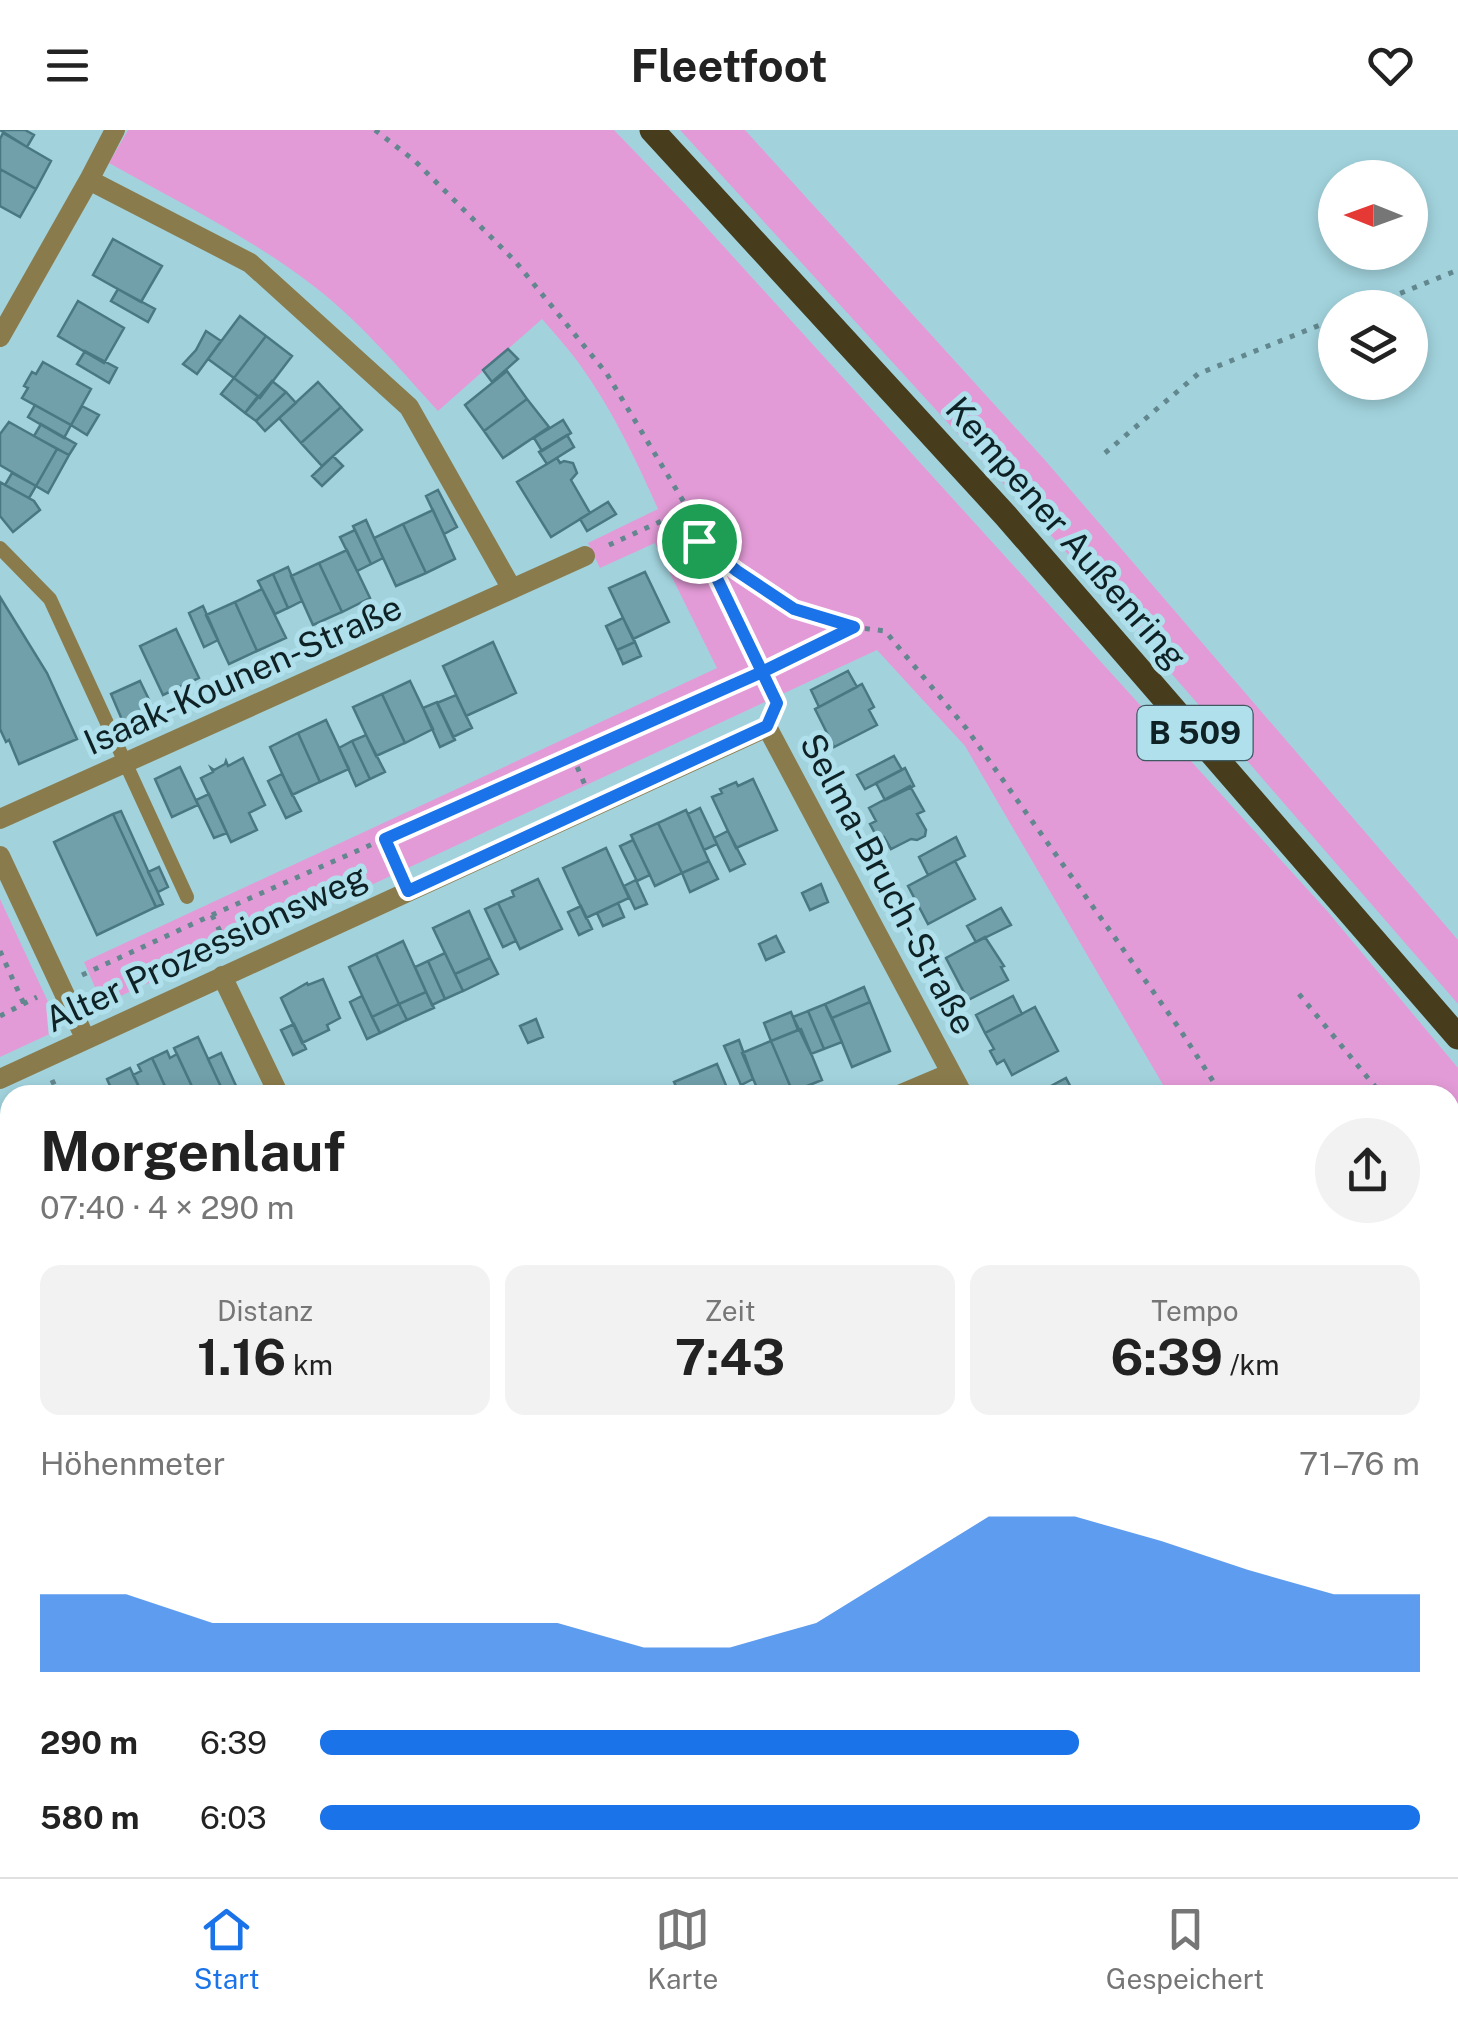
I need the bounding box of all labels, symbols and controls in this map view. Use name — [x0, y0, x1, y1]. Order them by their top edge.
icon: menu — [40, 38, 95, 93]
icon: heart — [1363, 38, 1418, 93]
text: Fleetfoot — [630, 39, 828, 92]
north arrow — [1318, 160, 1428, 270]
map controls — [1318, 160, 1428, 400]
button: layers — [1318, 290, 1428, 400]
street label: Kempener Außenring — [937, 389, 1195, 677]
pin — [657, 499, 742, 584]
icon: arrive — [672, 514, 727, 569]
street label: Isaak-Kounen-Straße — [78, 586, 408, 763]
road number: B 509 — [1138, 706, 1252, 760]
street label: Selma-Bruch-Straße — [792, 726, 985, 1041]
street label: Alter Prozessionsweg — [38, 855, 373, 1040]
button: share — [1315, 1118, 1420, 1223]
text: Morgenlauf — [40, 1119, 345, 1183]
text: 07:40 · 4 × 290 m — [40, 1189, 294, 1226]
text: Distanz — [217, 1294, 313, 1327]
text: Zeit — [704, 1294, 756, 1327]
text: Tempo — [1151, 1294, 1239, 1327]
text: 1.16 — [197, 1327, 286, 1386]
text: 7:43 — [675, 1327, 785, 1386]
text: 6:39 — [1110, 1327, 1223, 1386]
text: km — [286, 1348, 333, 1381]
text: /km — [1223, 1348, 1280, 1381]
text: Höhenmeter — [40, 1445, 225, 1482]
text: 71–76 m — [1299, 1445, 1420, 1482]
text: 290 m — [40, 1724, 138, 1761]
text: 6:39 — [200, 1724, 267, 1761]
text: 580 m — [40, 1799, 139, 1836]
text: 6:03 — [200, 1799, 267, 1836]
tab: Start — [194, 1902, 260, 1995]
tab: Karte — [647, 1902, 718, 1995]
tab: Gespeichert — [1106, 1902, 1264, 1995]

